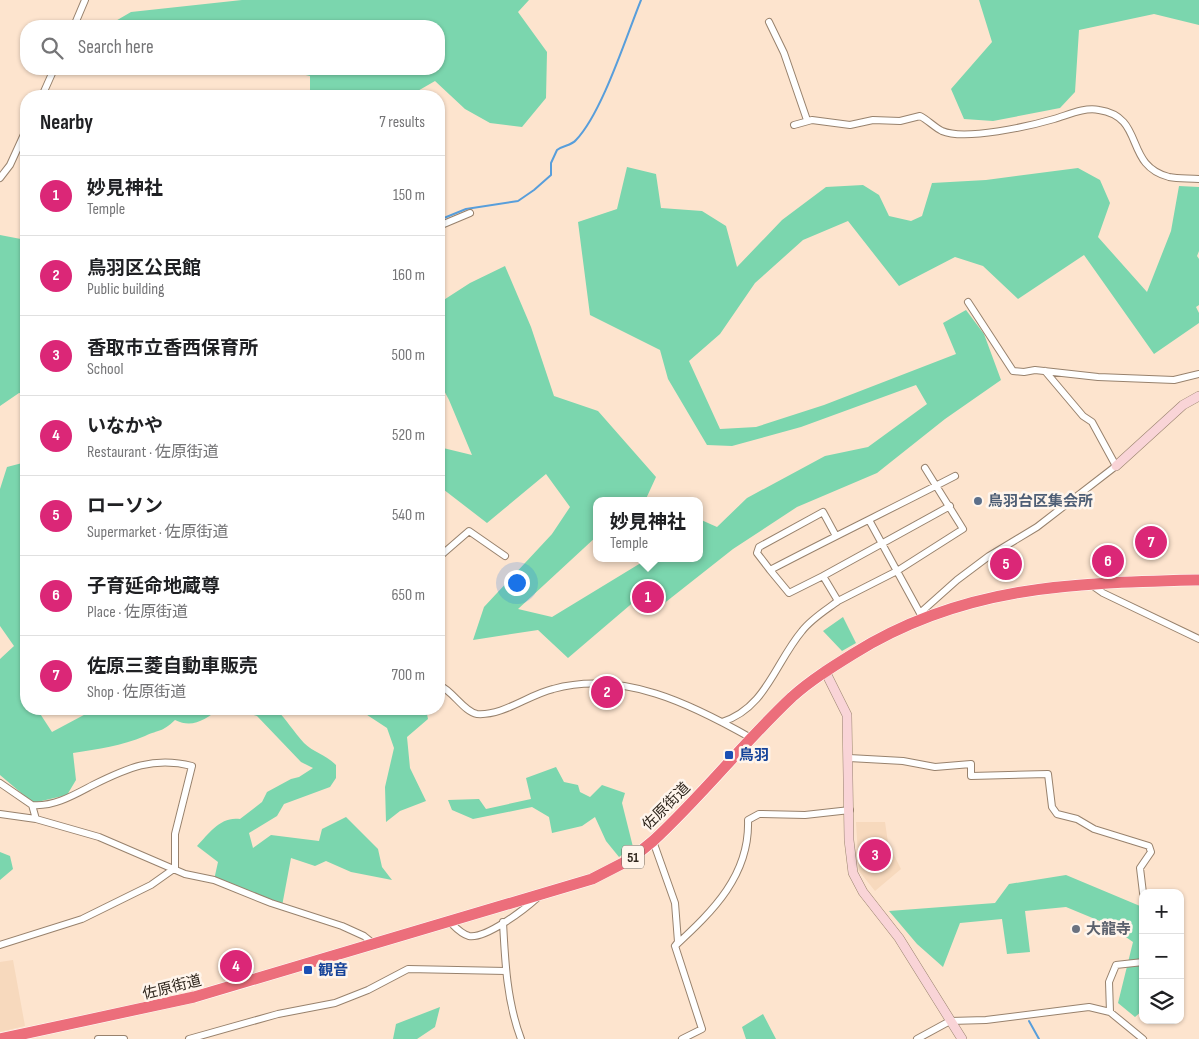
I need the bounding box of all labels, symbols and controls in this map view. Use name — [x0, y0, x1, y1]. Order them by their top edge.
search box — [20, 20, 445, 75]
icon: search — [38, 34, 66, 62]
text: Search here — [78, 36, 154, 59]
text: Nearby — [40, 110, 93, 135]
text: 7 results — [379, 113, 425, 132]
text: 妙見神社 — [87, 177, 163, 200]
text: 1 — [53, 186, 59, 205]
text: 150 m — [393, 186, 425, 205]
text: Temple — [87, 200, 125, 219]
text: 鳥羽区公民館 — [87, 257, 201, 280]
text: 2 — [52, 266, 60, 285]
text: 160 m — [392, 266, 425, 285]
text: Public building — [87, 280, 164, 299]
text: 香取市立香西保育所 — [87, 337, 258, 360]
text: 3 — [52, 346, 60, 365]
text: 500 m — [391, 346, 425, 365]
text: School — [87, 360, 123, 379]
text: いなかや — [87, 415, 163, 438]
text: 4 — [52, 426, 60, 445]
text: 520 m — [392, 426, 425, 445]
text: Restaurant · 佐原街道 — [87, 443, 219, 462]
place label: 鳥羽台区集会所 — [988, 492, 1093, 511]
text: ローソン — [87, 495, 163, 518]
marker: 鳥羽台区集会所 — [972, 495, 984, 507]
popup — [593, 497, 703, 562]
text: 5 — [52, 506, 60, 525]
text: 540 m — [392, 506, 425, 525]
text: 妙見神社 — [610, 511, 686, 534]
text: Supermarket · 佐原街道 — [87, 523, 229, 542]
pin: 7 — [1135, 523, 1167, 561]
text: Temple — [610, 534, 648, 553]
pin: 6 — [1092, 542, 1124, 580]
pin: 5 — [990, 545, 1022, 583]
your location — [504, 570, 530, 596]
text: 子育延命地蔵尊 — [87, 575, 220, 598]
pin: 1 — [632, 578, 664, 616]
text: 6 — [52, 586, 60, 605]
text: 650 m — [392, 586, 425, 605]
text: Place · 佐原街道 — [87, 603, 188, 622]
text: 佐原三菱自動車販売 — [87, 655, 258, 678]
text: 7 — [53, 666, 59, 685]
text: 700 m — [392, 666, 425, 685]
pin: 2 — [591, 673, 623, 711]
text: Shop · 佐原街道 — [87, 683, 186, 702]
place label: 鳥羽 — [739, 746, 769, 765]
marker: 鳥羽 — [723, 749, 735, 761]
street label: 佐原街道 — [638, 778, 694, 834]
pin: 3 — [859, 836, 891, 874]
road number: 51 — [622, 846, 644, 869]
map controls — [1139, 889, 1184, 1024]
button: + — [1139, 889, 1184, 934]
place label: 大龍寺 — [1086, 920, 1131, 939]
marker: 大龍寺 — [1070, 923, 1082, 935]
button: − — [1139, 934, 1184, 979]
pin: 4 — [220, 947, 252, 985]
place label: 観音 — [318, 961, 348, 980]
marker: 観音 — [302, 964, 314, 976]
street label: 佐原街道 — [141, 971, 204, 1004]
button: layers — [1139, 979, 1184, 1024]

